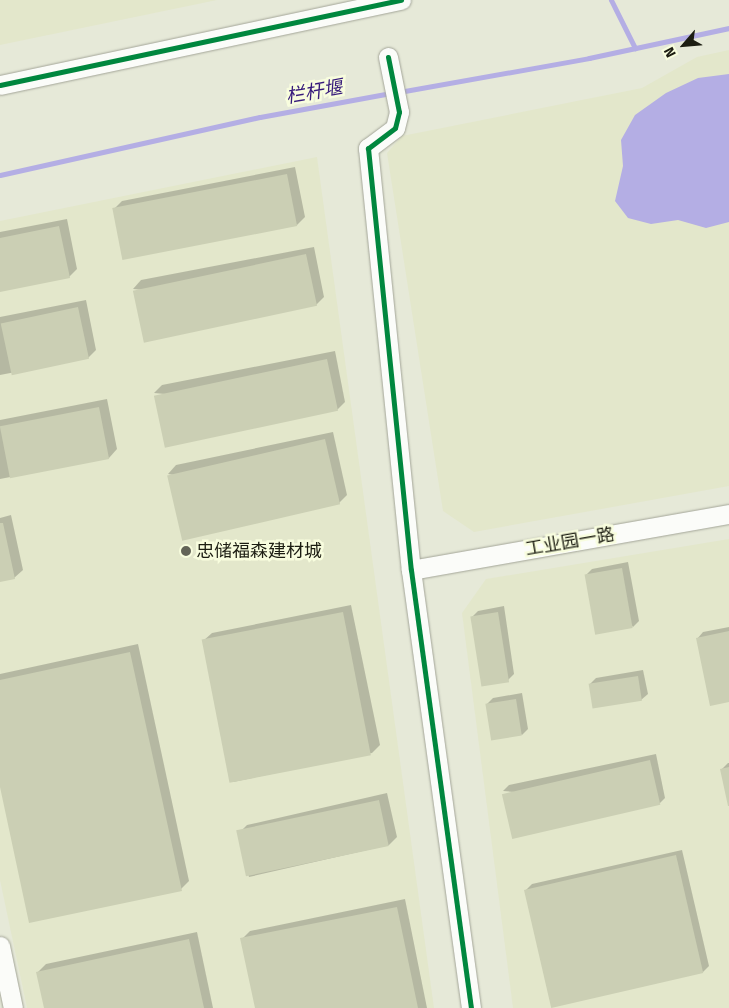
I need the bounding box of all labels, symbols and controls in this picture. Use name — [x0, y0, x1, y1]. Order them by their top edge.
north arrow — [659, 20, 709, 70]
text: N — [661, 44, 680, 60]
water label: 栏杆堰 — [284, 76, 344, 108]
street label: 工业园一路 — [524, 524, 616, 560]
place label: 忠储福森建材城 — [196, 540, 322, 562]
marker: 忠储福森建材城 — [180, 545, 192, 557]

